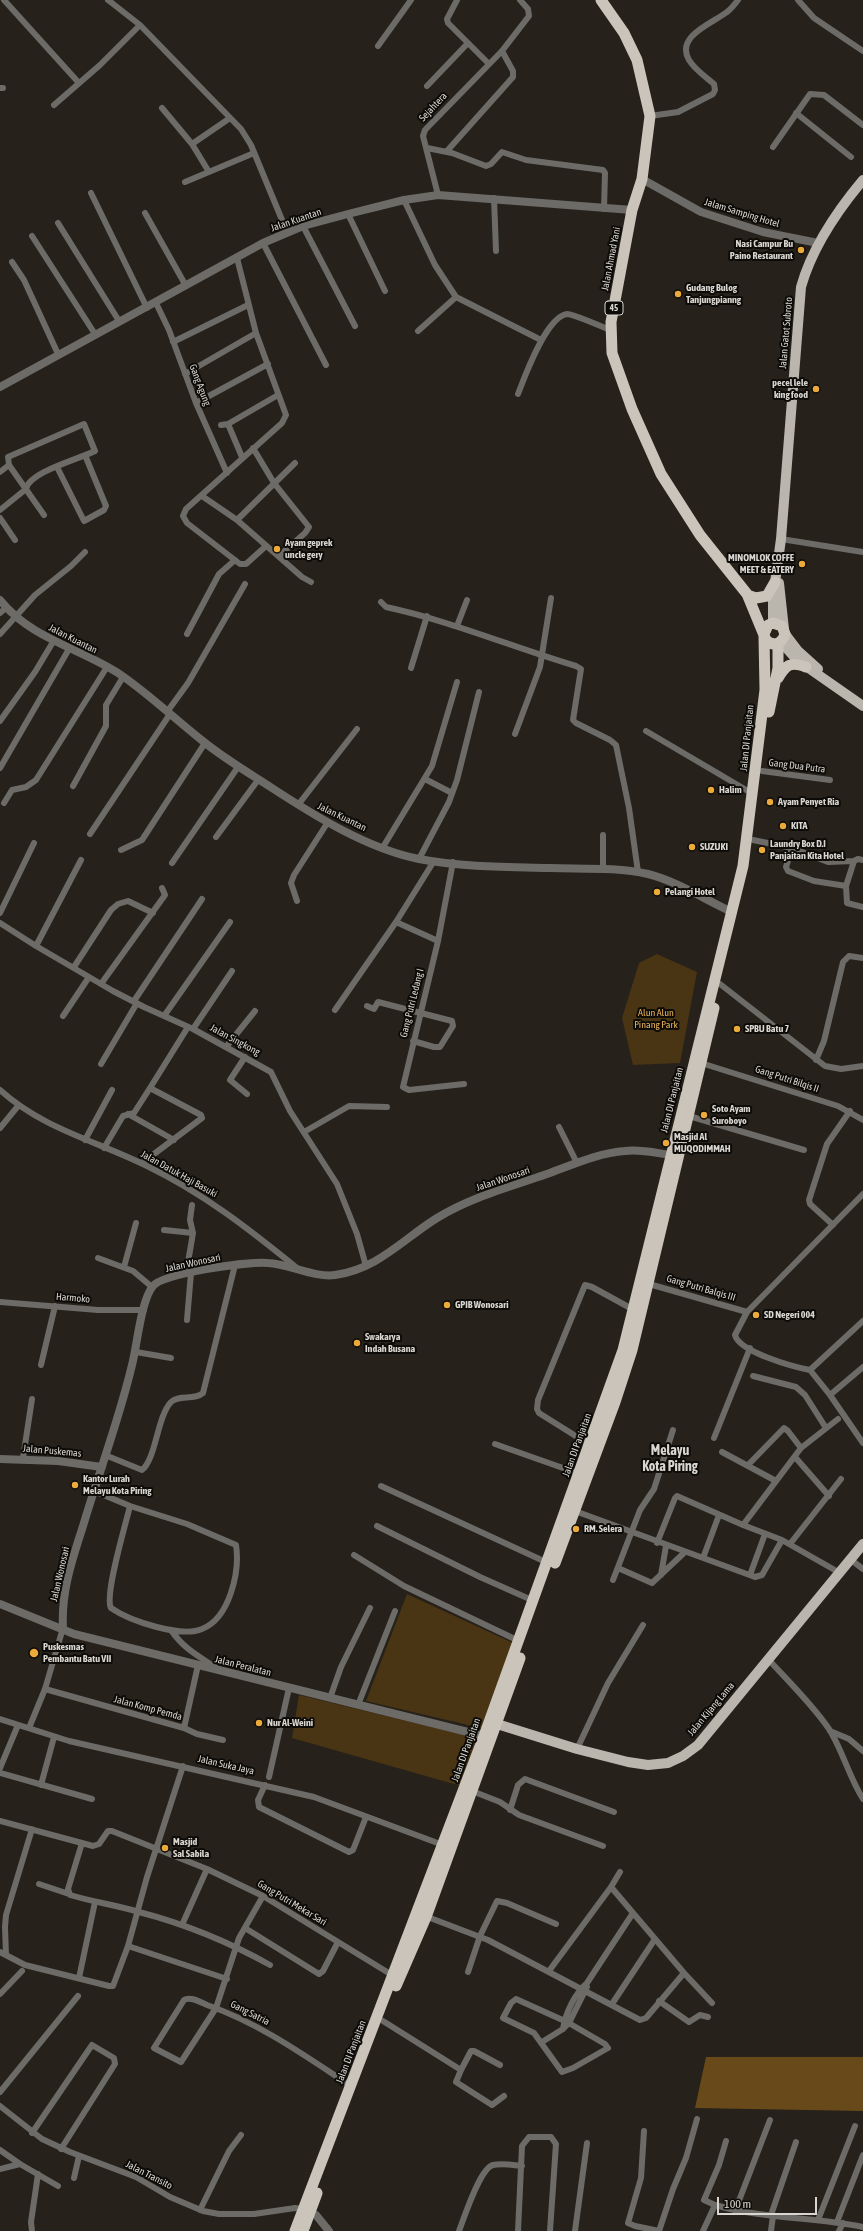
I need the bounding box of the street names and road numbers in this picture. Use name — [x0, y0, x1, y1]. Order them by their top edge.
street label: Sejahtera — [417, 90, 449, 124]
street label: Jalam Samping Hotel — [703, 196, 781, 230]
street label: Jalan Kuantan — [269, 206, 323, 234]
street label: Jalan Ahmad Yani — [599, 226, 623, 292]
street label: Jalan Gatot Subroto — [777, 297, 795, 369]
road number: 45 — [605, 301, 623, 315]
street label: Gang Agung — [187, 362, 213, 408]
street label: Jalan Kuantan — [47, 622, 99, 656]
street label: Jalan DI Panjaitan — [738, 704, 756, 772]
street label: Gang Dua Putra — [768, 757, 826, 775]
street label: Jalan Kuantan — [316, 800, 368, 834]
street label: Gang Putri Ledang I — [398, 967, 426, 1039]
street label: Jalan Singkong — [208, 1022, 262, 1058]
street label: Gang Putri Bilqis II — [754, 1063, 820, 1095]
street label: Jalan DI Panjaitan — [658, 1066, 686, 1134]
street label: Jalan Datuk Haji Basuki — [139, 1148, 219, 1200]
street label: Jalan Wonosari — [475, 1164, 531, 1194]
street label: Jalan Wonosari — [164, 1251, 222, 1275]
street label: Gang Putri Balqis III — [665, 1272, 737, 1304]
street label: Harmoko — [55, 1291, 91, 1305]
street label: Jalan DI Panjaitan — [560, 1412, 594, 1478]
street label: Jalan Puskemas — [22, 1442, 82, 1460]
street label: Jalan Wonosari — [48, 1545, 72, 1603]
street label: Jalan Peralatan — [214, 1653, 272, 1679]
street label: Jalan Kijang Lama — [685, 1680, 737, 1738]
street label: Jalan Komp Pemda — [113, 1693, 183, 1723]
street label: Jalan DI Panjaitan — [449, 1717, 483, 1783]
street label: Jalan Suka Jaya — [197, 1753, 255, 1777]
street label: Gang Putri Mekar Sari — [255, 1878, 329, 1928]
street label: Gang Satria — [229, 1998, 271, 2028]
street label: Jalan DI Panjaitan — [333, 2019, 369, 2085]
street label: Jalan Transito — [124, 2158, 174, 2192]

